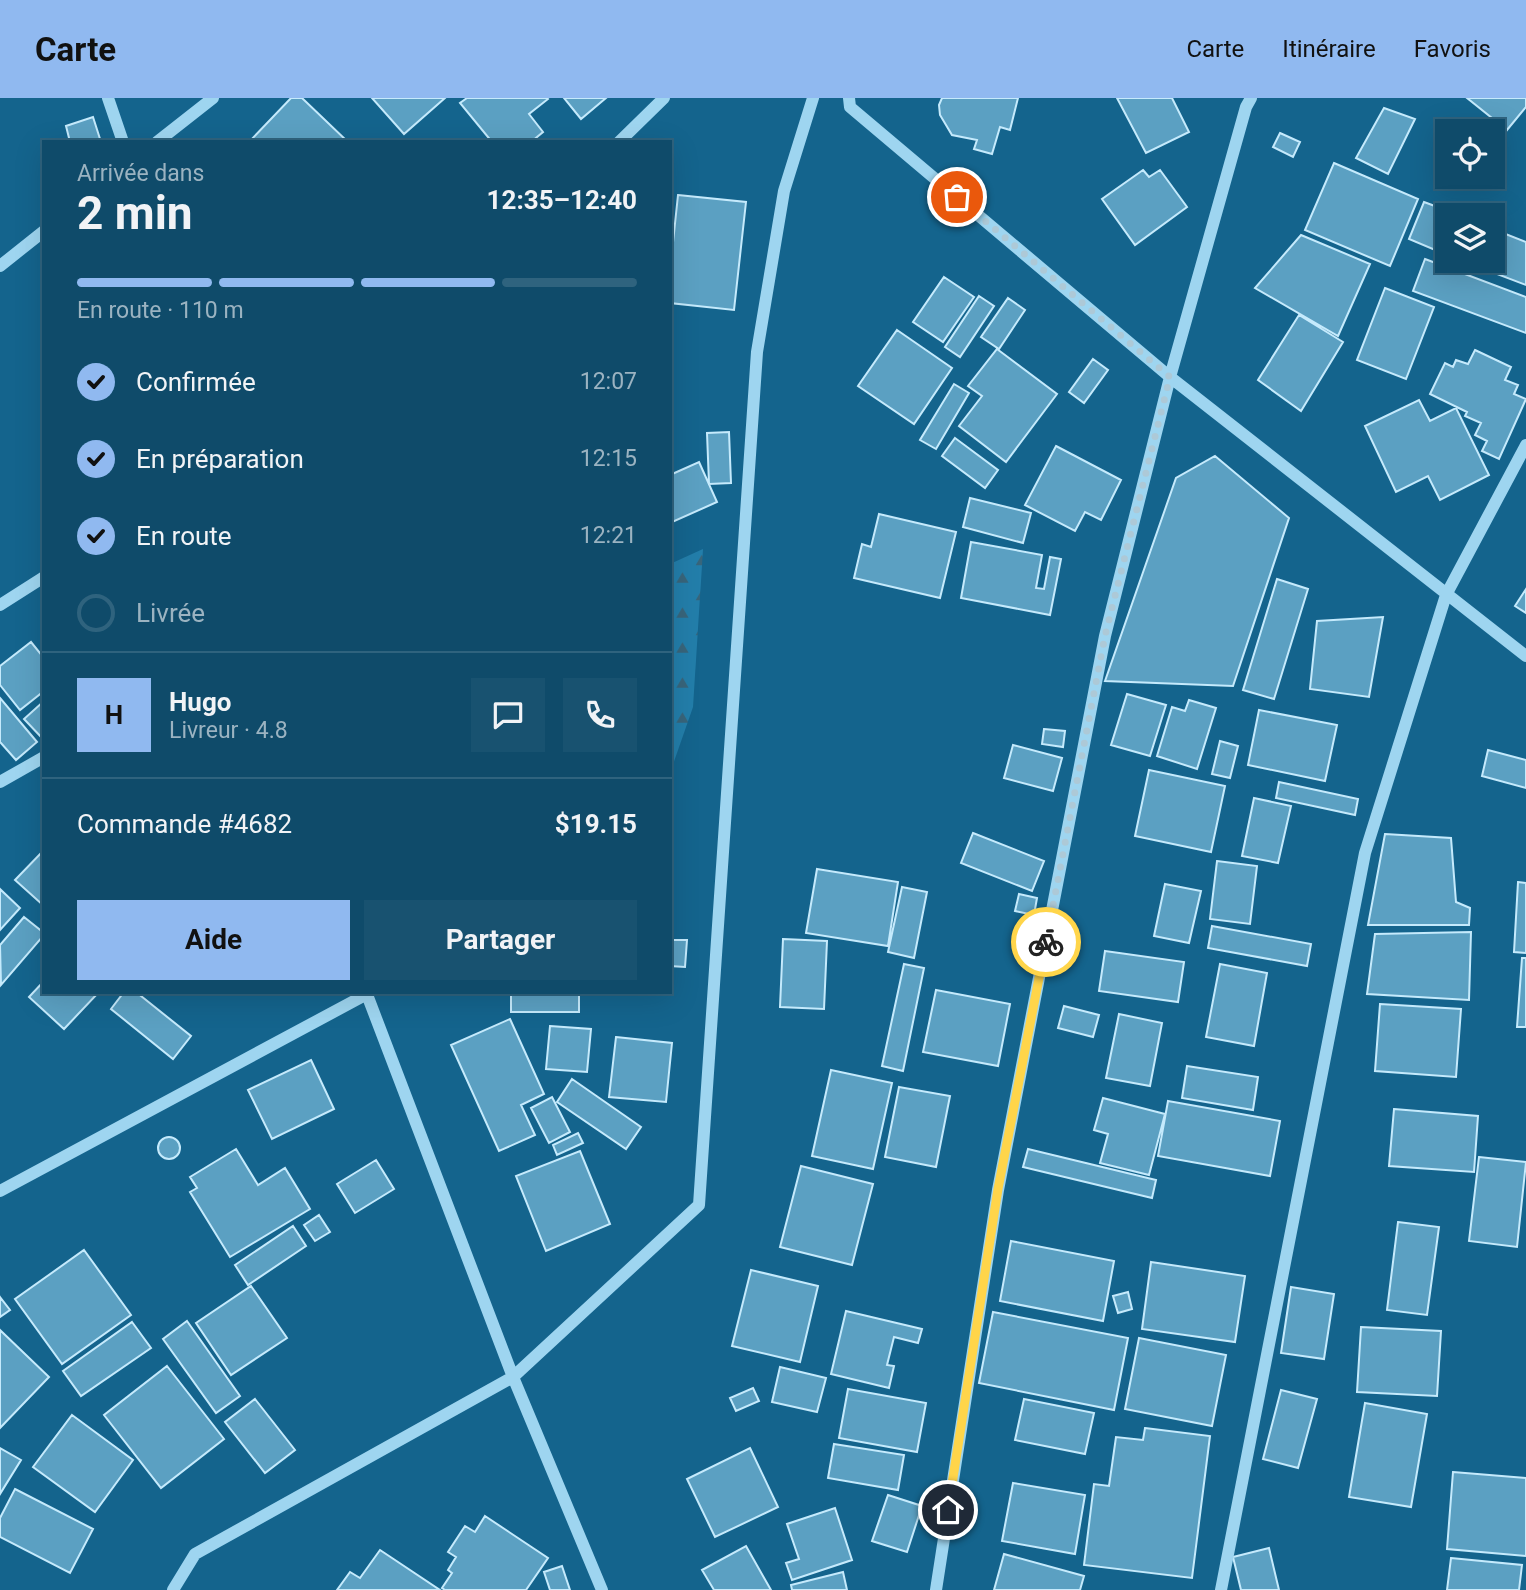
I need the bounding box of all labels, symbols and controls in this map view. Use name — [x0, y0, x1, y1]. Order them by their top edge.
text: Carte — [35, 30, 116, 69]
text: Carte — [1186, 35, 1244, 63]
text: Itinéraire — [1282, 35, 1376, 63]
text: Favoris — [1414, 35, 1491, 63]
map controls — [1435, 119, 1505, 273]
button: locate — [1435, 119, 1505, 189]
text: Arrivée dans — [77, 160, 204, 187]
pin — [927, 167, 987, 227]
icon: bag — [938, 178, 976, 216]
text: 12:35–12:40 — [487, 185, 637, 215]
text: 2 min — [77, 186, 193, 240]
button: layers — [1435, 203, 1505, 273]
text: En route · 110 m — [77, 297, 244, 324]
icon: check — [77, 363, 115, 401]
text: Confirmée — [136, 367, 256, 397]
text: 12:07 — [580, 368, 637, 395]
icon: check — [77, 440, 115, 478]
text: En préparation — [136, 444, 304, 474]
text: 12:15 — [580, 445, 637, 472]
icon: check — [77, 517, 115, 555]
text: En route — [136, 521, 232, 551]
text: 12:21 — [580, 522, 637, 549]
text: Livrée — [136, 598, 205, 628]
button: chat — [471, 678, 545, 752]
button: phone — [563, 678, 637, 752]
text: Hugo — [169, 687, 231, 717]
text: H — [105, 700, 123, 730]
text: Livreur · 4.8 — [169, 717, 288, 744]
text: Commande #4682 — [77, 809, 292, 839]
text: $19.15 — [555, 809, 637, 839]
button: Aide — [77, 900, 350, 980]
button: Partager — [364, 900, 637, 980]
courier — [1011, 907, 1081, 977]
icon: bike — [1027, 923, 1065, 961]
pin — [918, 1480, 978, 1540]
icon: home — [929, 1491, 967, 1529]

